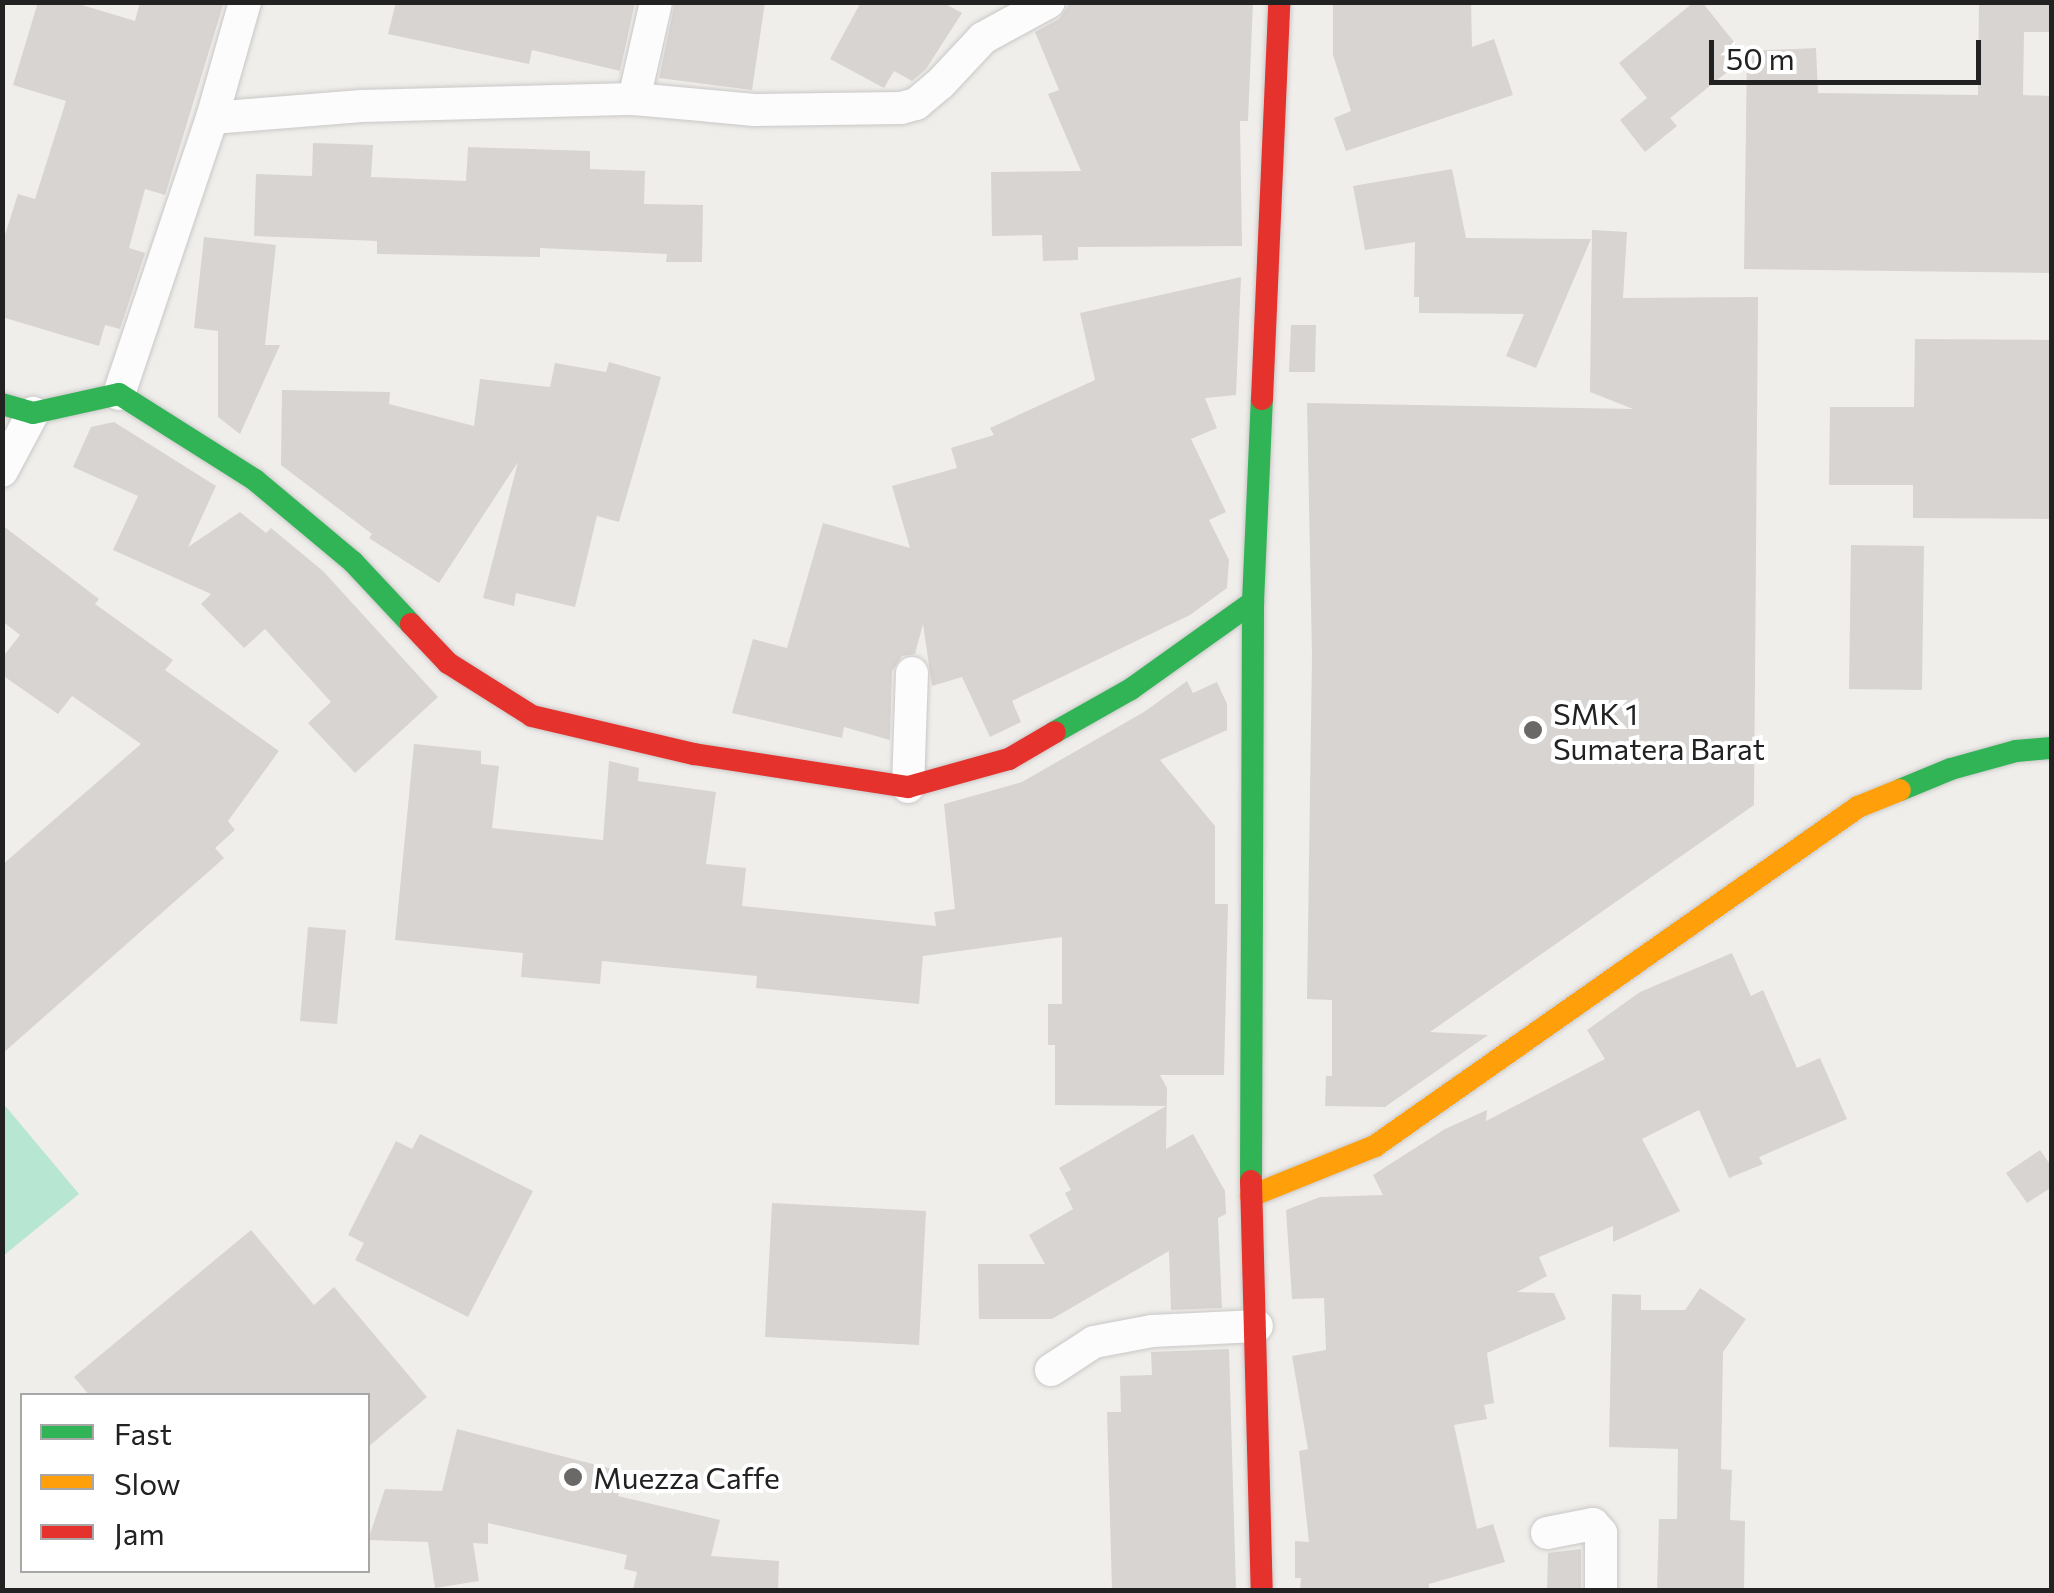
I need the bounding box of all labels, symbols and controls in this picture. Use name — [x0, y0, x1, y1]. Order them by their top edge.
scale bar — [1714, 20, 1986, 82]
text: 50 m — [1726, 39, 1795, 76]
place label: SMK 1 Sumatera Barat — [1553, 695, 1765, 766]
marker: SMK 1 Sumatera Barat — [1522, 719, 1544, 741]
legend — [20, 1393, 370, 1573]
text: Fast — [114, 1414, 172, 1451]
place label: Muezza Caffe — [593, 1459, 780, 1495]
text: Slow — [114, 1464, 181, 1501]
marker: Muezza Caffe — [562, 1466, 584, 1488]
text: Jam — [114, 1514, 165, 1551]

